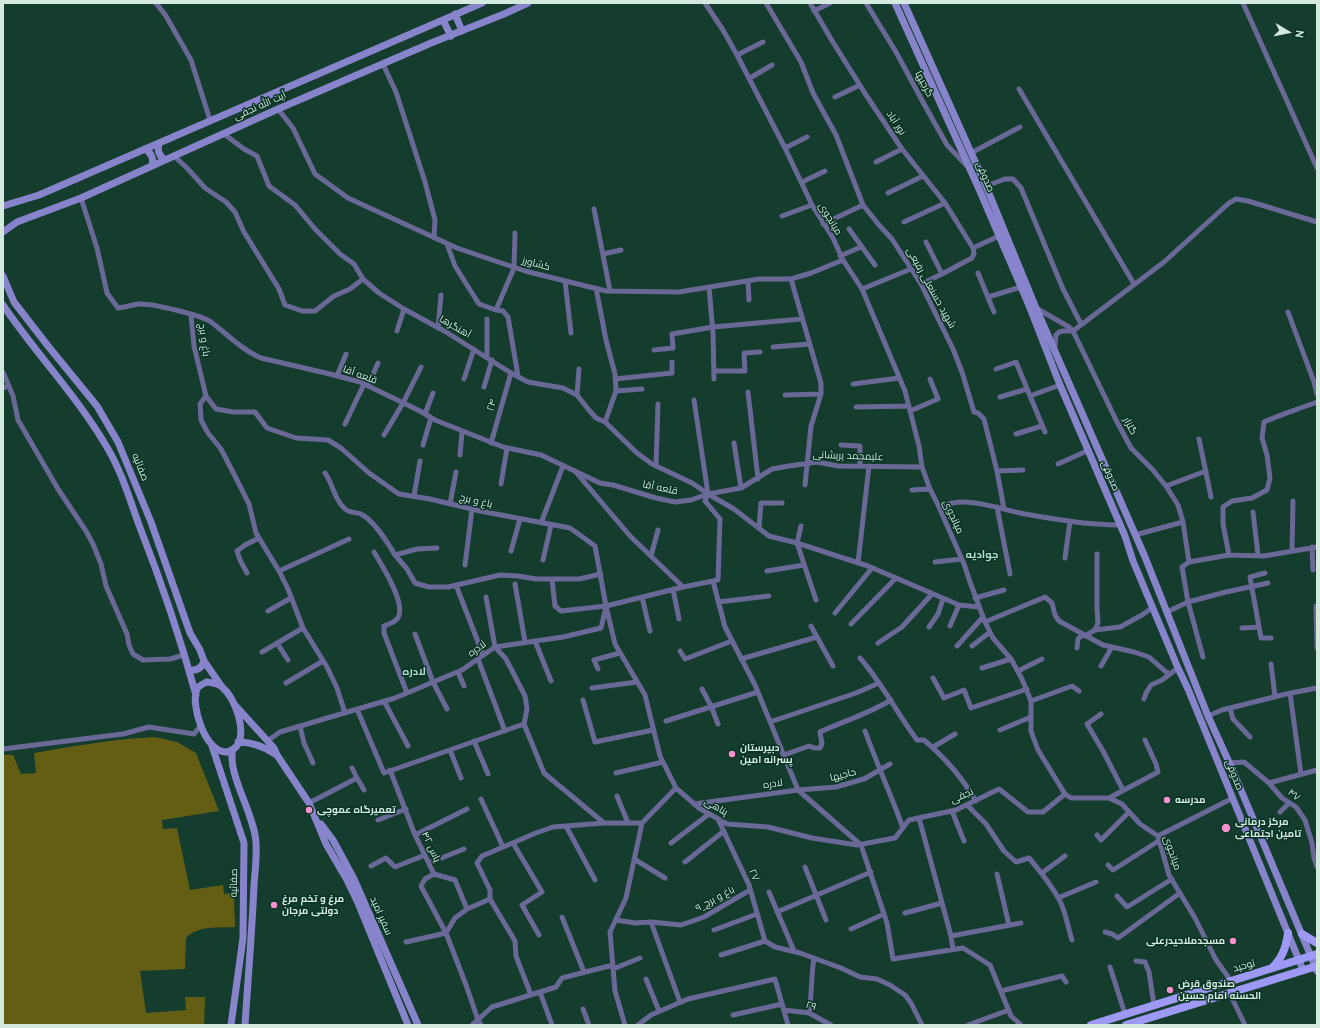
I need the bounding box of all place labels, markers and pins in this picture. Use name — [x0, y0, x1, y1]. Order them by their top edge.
place label: دبیرستان پسرانه امین — [740, 742, 793, 766]
marker: دبیرستان پسرانه امین — [727, 749, 737, 759]
place label: مدرسه — [1175, 794, 1206, 806]
marker: مدرسه — [1162, 795, 1172, 805]
place label: تعمیرگاه عموچی — [317, 804, 396, 816]
marker: تعمیرگاه عموچی — [304, 805, 314, 815]
place label: مرکز درمانی تامین اجتماعی — [1235, 816, 1301, 840]
marker: مرکز درمانی تامین اجتماعی — [1220, 822, 1232, 834]
place label: مرغ و تخم مرغ دولتی مرجان — [282, 893, 344, 916]
marker: مرغ و تخم مرغ دولتی مرجان — [269, 900, 279, 910]
place label: مسجدملاحیدرعلی — [1146, 935, 1225, 947]
marker: مسجدملاحیدرعلی — [1228, 936, 1238, 946]
place label: صندوق قرض الحسنه امام حسین — [1178, 978, 1261, 1002]
marker: صندوق قرض الحسنه امام حسین — [1165, 985, 1175, 995]

